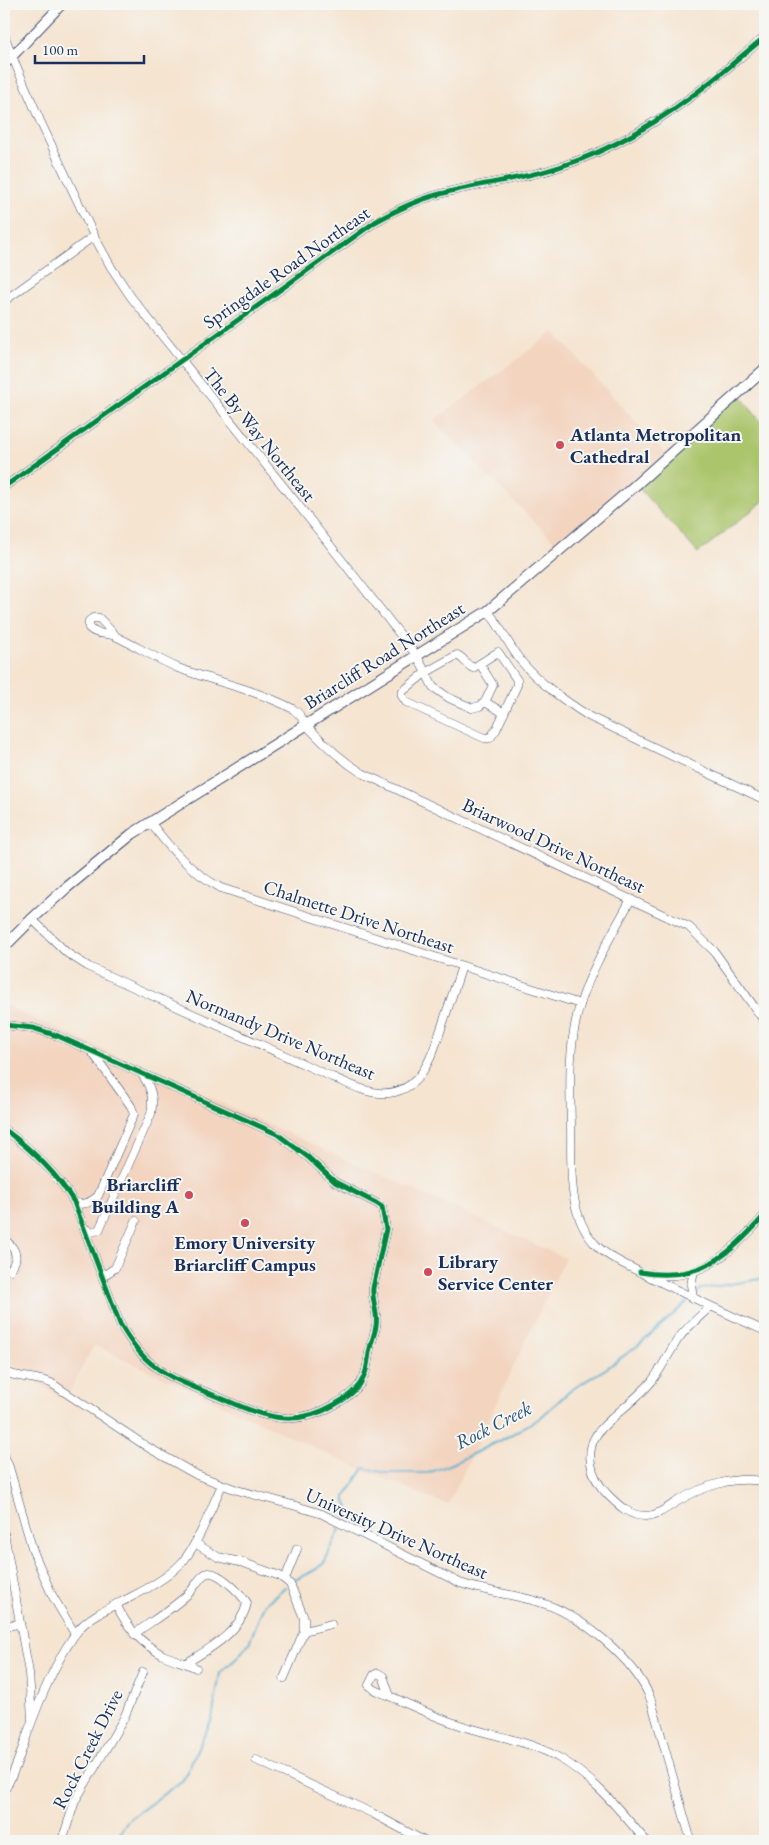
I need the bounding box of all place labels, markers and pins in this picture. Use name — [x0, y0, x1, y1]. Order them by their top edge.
place label: Atlanta Metropolitan Cathedral — [569, 422, 741, 469]
marker: Atlanta Metropolitan Cathedral — [554, 439, 566, 451]
place label: Briarcliff Building A — [91, 1172, 181, 1219]
marker: Briarcliff Building A — [183, 1189, 195, 1201]
marker: Emory University Briarcliff Campus — [239, 1217, 251, 1229]
place label: Emory University Briarcliff Campus — [174, 1230, 316, 1277]
place label: Library Service Center — [438, 1249, 553, 1296]
marker: Library Service Center — [422, 1266, 434, 1278]

